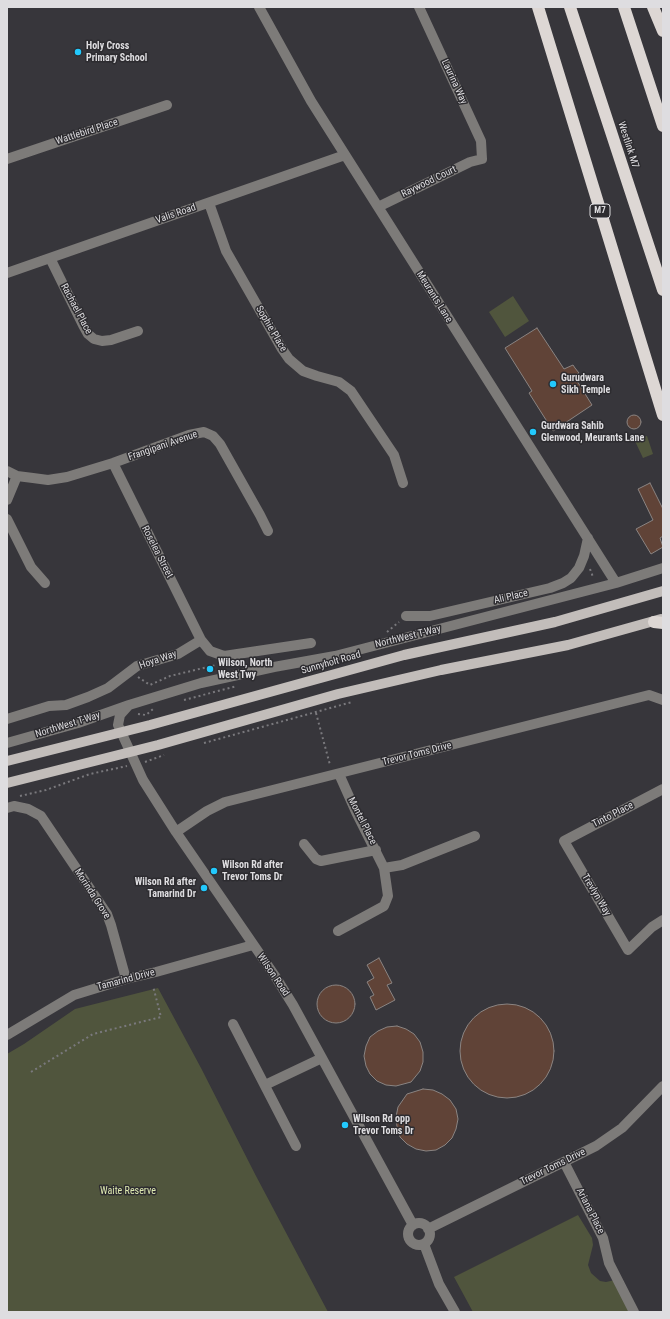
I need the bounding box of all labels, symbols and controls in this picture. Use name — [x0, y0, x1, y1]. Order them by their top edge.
place label: Holy Cross Primary School — [86, 40, 147, 64]
marker: Holy Cross Primary School — [73, 47, 83, 57]
street label: Laurina Way — [438, 58, 470, 106]
street label: Wattlebird Place — [54, 116, 120, 148]
street label: Westlink M7 — [615, 120, 641, 170]
street label: Raywood Court — [400, 164, 458, 200]
street label: Valis Road — [154, 202, 198, 226]
road number: M7 — [590, 204, 610, 218]
street label: Meurants Lane — [413, 269, 455, 325]
street label: Rachael Place — [58, 282, 94, 336]
street label: Sophie Place — [253, 304, 289, 354]
place label: Gurudwara Sikh Temple — [561, 372, 610, 396]
marker: Gurudwara Sikh Temple — [548, 379, 558, 389]
place label: Gurdwara Sahib Glenwood, Meurants Lane — [541, 420, 644, 444]
marker: Gurdwara Sahib Glenwood, Meurants Lane — [528, 427, 538, 437]
street label: Frangipani Avenue — [127, 429, 199, 463]
street label: Roselea Street — [139, 524, 175, 580]
street label: Ali Place — [493, 587, 529, 607]
street label: NorthWest T-Way — [374, 623, 442, 651]
street label: Hoya Way — [138, 648, 178, 672]
street label: Sunnyholt Road — [300, 649, 362, 677]
place label: Wilson, North West Twy — [218, 657, 272, 680]
marker: Wilson, North West Twy — [205, 664, 215, 674]
street label: NorthWest T-Way — [34, 709, 102, 741]
street label: Trevor Toms Drive — [381, 740, 453, 768]
street label: Montel Place — [345, 795, 379, 847]
street label: Tinto Place — [590, 800, 636, 830]
place label: Wilson Rd after Trevor Toms Dr — [222, 859, 283, 882]
marker: Wilson Rd after Trevor Toms Dr — [209, 866, 219, 876]
street label: Morinda Grove — [71, 867, 113, 921]
street label: Trevlyn Way — [579, 872, 613, 918]
place label: Wilson Rd after Tamarind Dr — [135, 876, 196, 900]
marker: Wilson Rd after Tamarind Dr — [199, 883, 209, 893]
street label: Wilson Road — [254, 951, 292, 999]
street label: Tamarind Drive — [96, 967, 156, 993]
place label: Wilson Rd opp Trevor Toms Dr — [353, 1113, 414, 1136]
marker: Wilson Rd opp Trevor Toms Dr — [340, 1120, 350, 1130]
street label: Trevor Toms Drive — [518, 1146, 588, 1188]
park label: Waite Reserve — [100, 1185, 156, 1197]
street label: Ariana Place — [573, 1186, 607, 1236]

